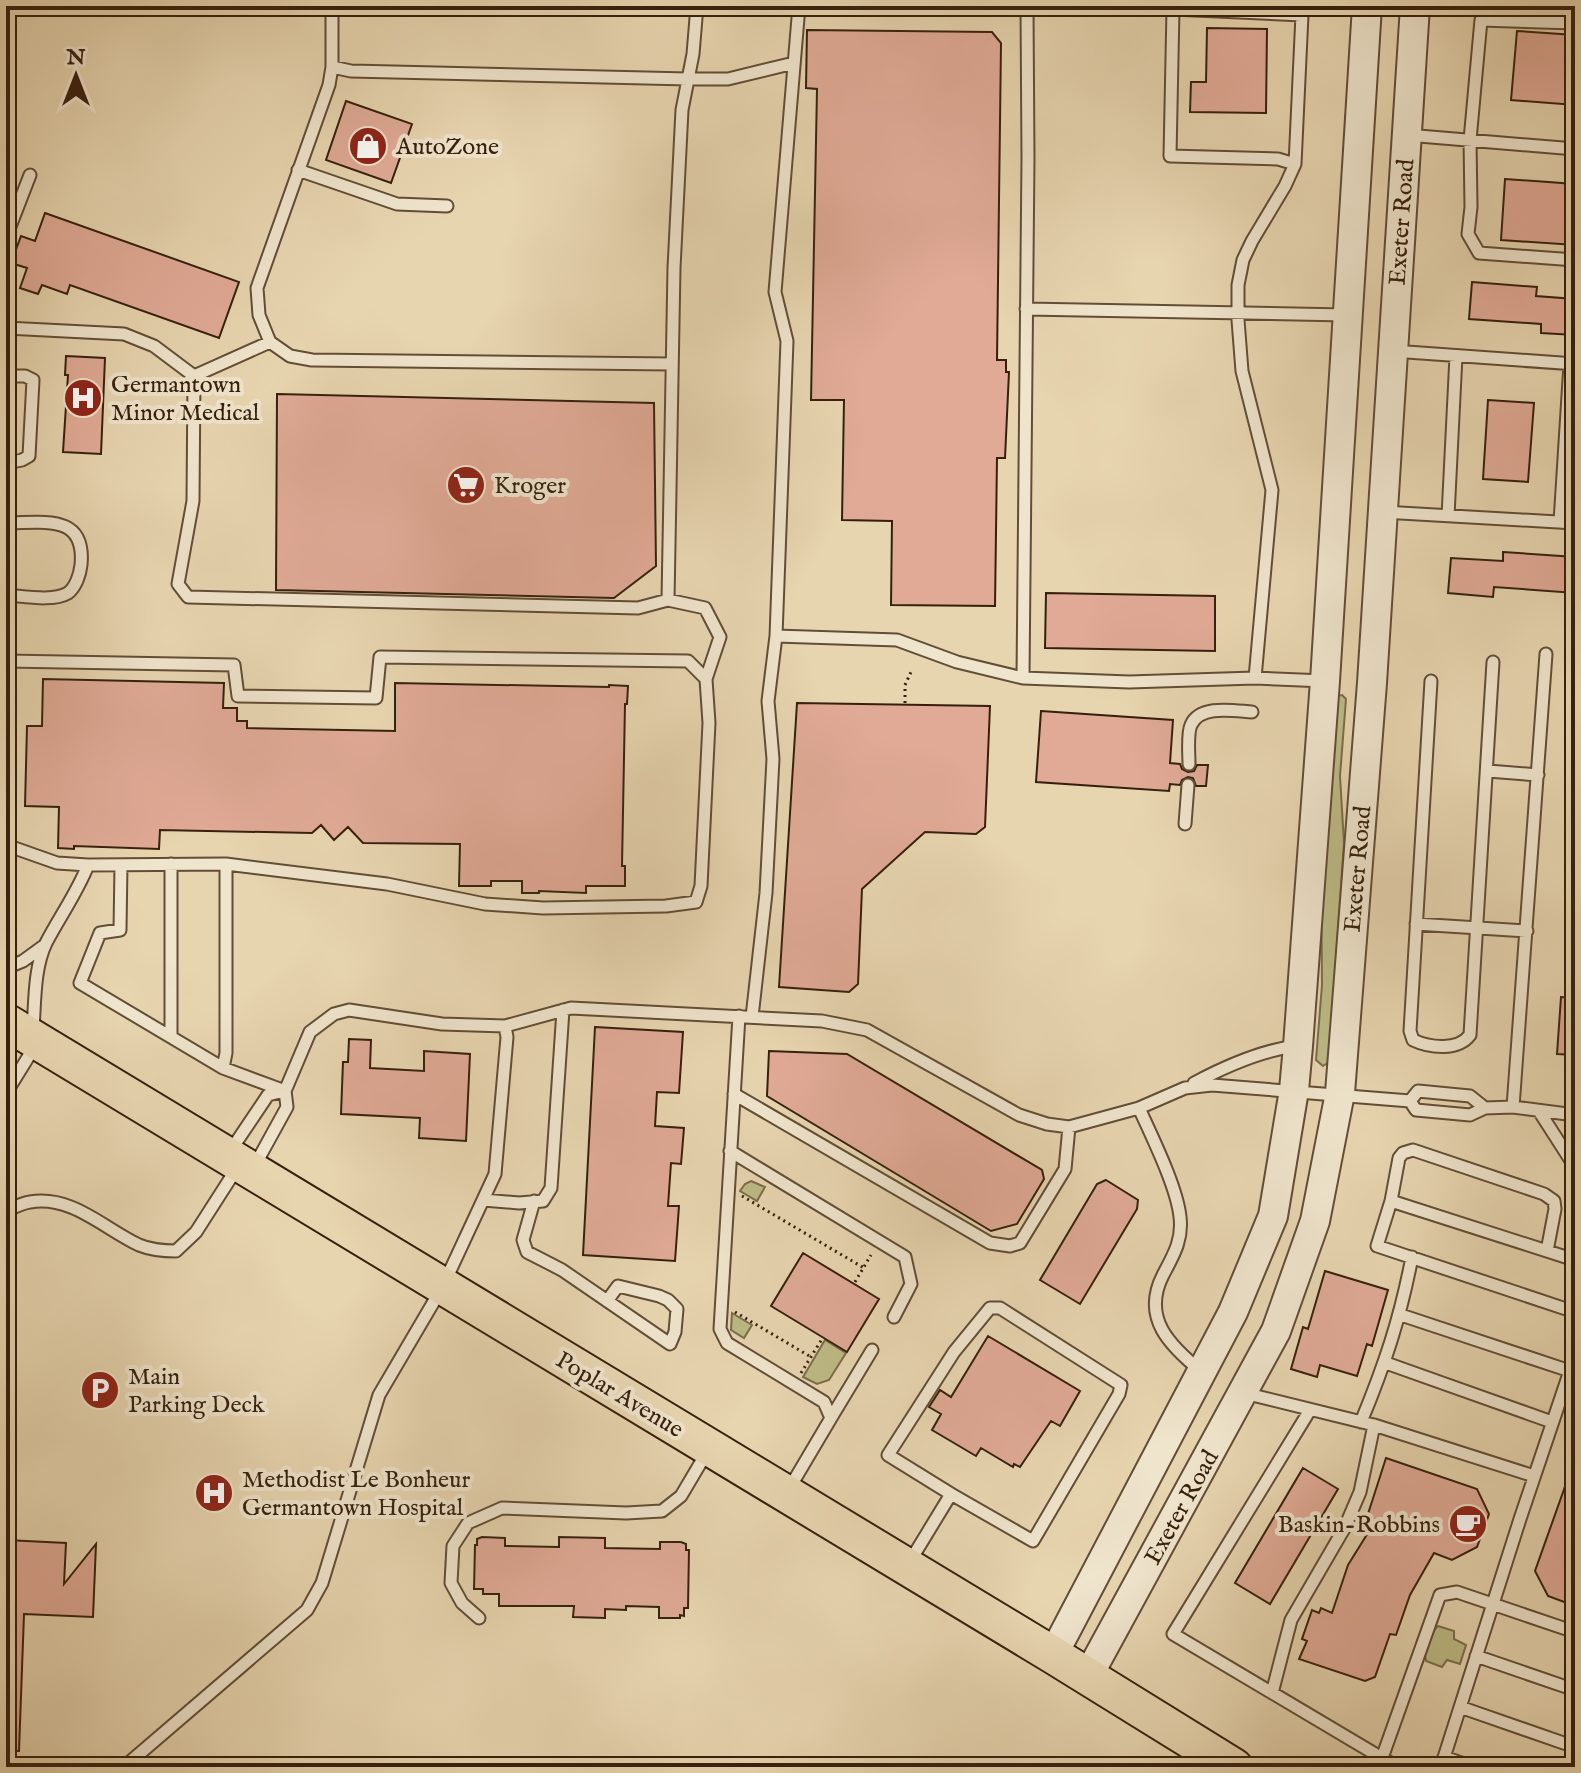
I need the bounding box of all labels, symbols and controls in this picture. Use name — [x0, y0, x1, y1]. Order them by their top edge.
north arrow — [36, 36, 116, 116]
text: N — [65, 44, 86, 72]
shop icon: AutoZone — [347, 125, 389, 167]
place label: AutoZone — [395, 132, 499, 163]
street label: Exeter Road — [1383, 158, 1422, 286]
place label: Germantown Minor Medical — [111, 370, 260, 429]
hospital icon: Germantown Minor Medical — [62, 377, 104, 419]
supermarket icon: Kroger — [445, 464, 487, 506]
place label: Kroger — [494, 471, 566, 502]
street label: Exeter Road — [1338, 804, 1379, 934]
street label: Poplar Avenue — [550, 1345, 689, 1446]
place label: Main Parking Deck — [128, 1362, 265, 1421]
parking icon: Main Parking Deck — [79, 1369, 121, 1411]
street label: Exeter Road — [1138, 1445, 1227, 1571]
place label: Methodist Le Bonheur Germantown Hospital — [242, 1465, 471, 1524]
hospital icon: Methodist Le Bonheur Germantown Hospital — [193, 1472, 235, 1514]
cafe icon: Baskin-Robbins — [1447, 1503, 1489, 1545]
place label: Baskin-Robbins — [1278, 1510, 1440, 1541]

